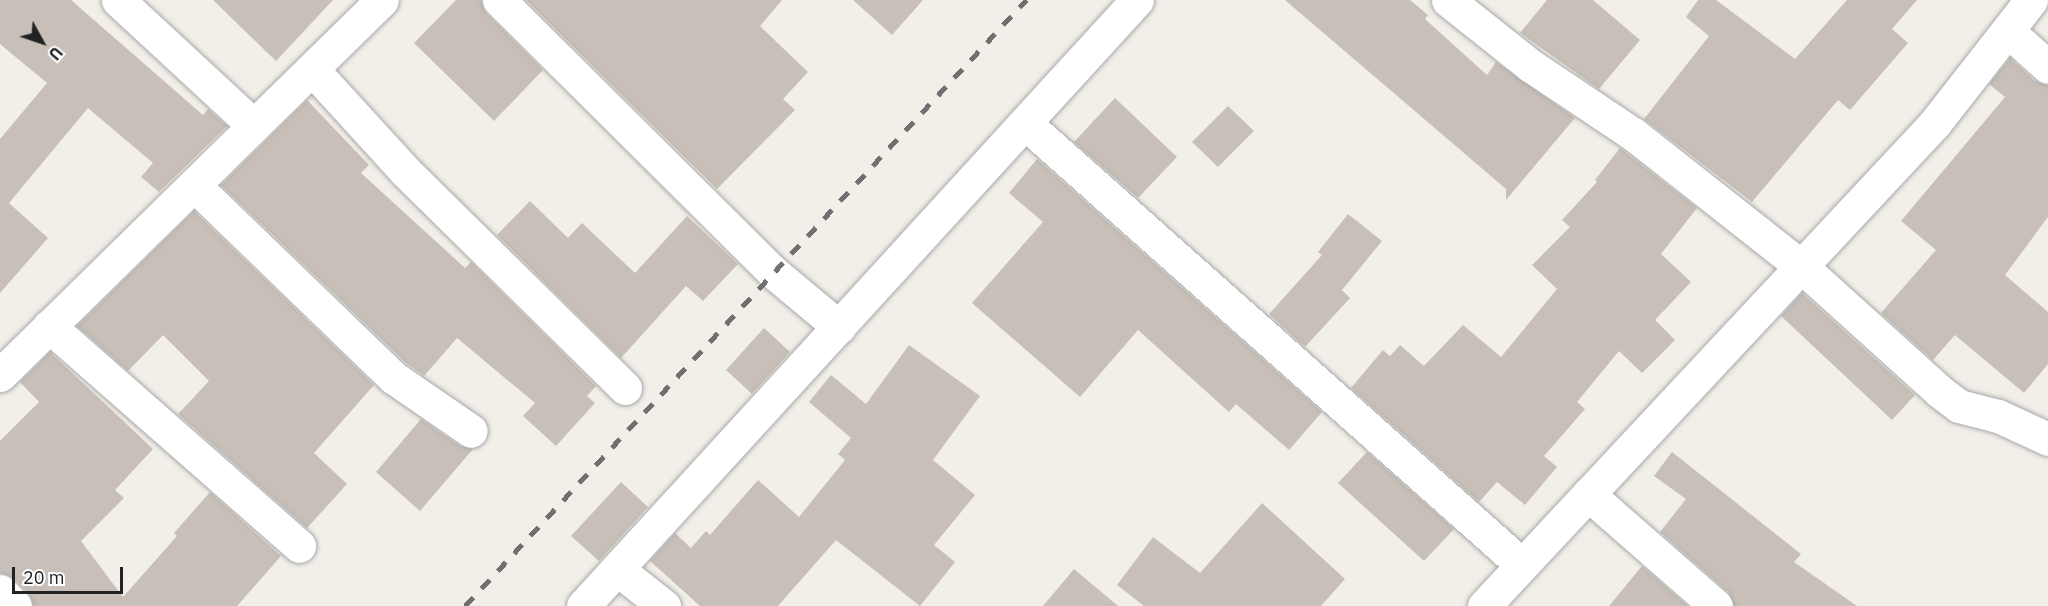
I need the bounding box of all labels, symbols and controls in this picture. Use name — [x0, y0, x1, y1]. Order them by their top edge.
north arrow — [12, 12, 72, 72]
text: U — [45, 43, 67, 64]
scale bar — [15, 555, 126, 593]
text: 20 m — [23, 566, 65, 589]

